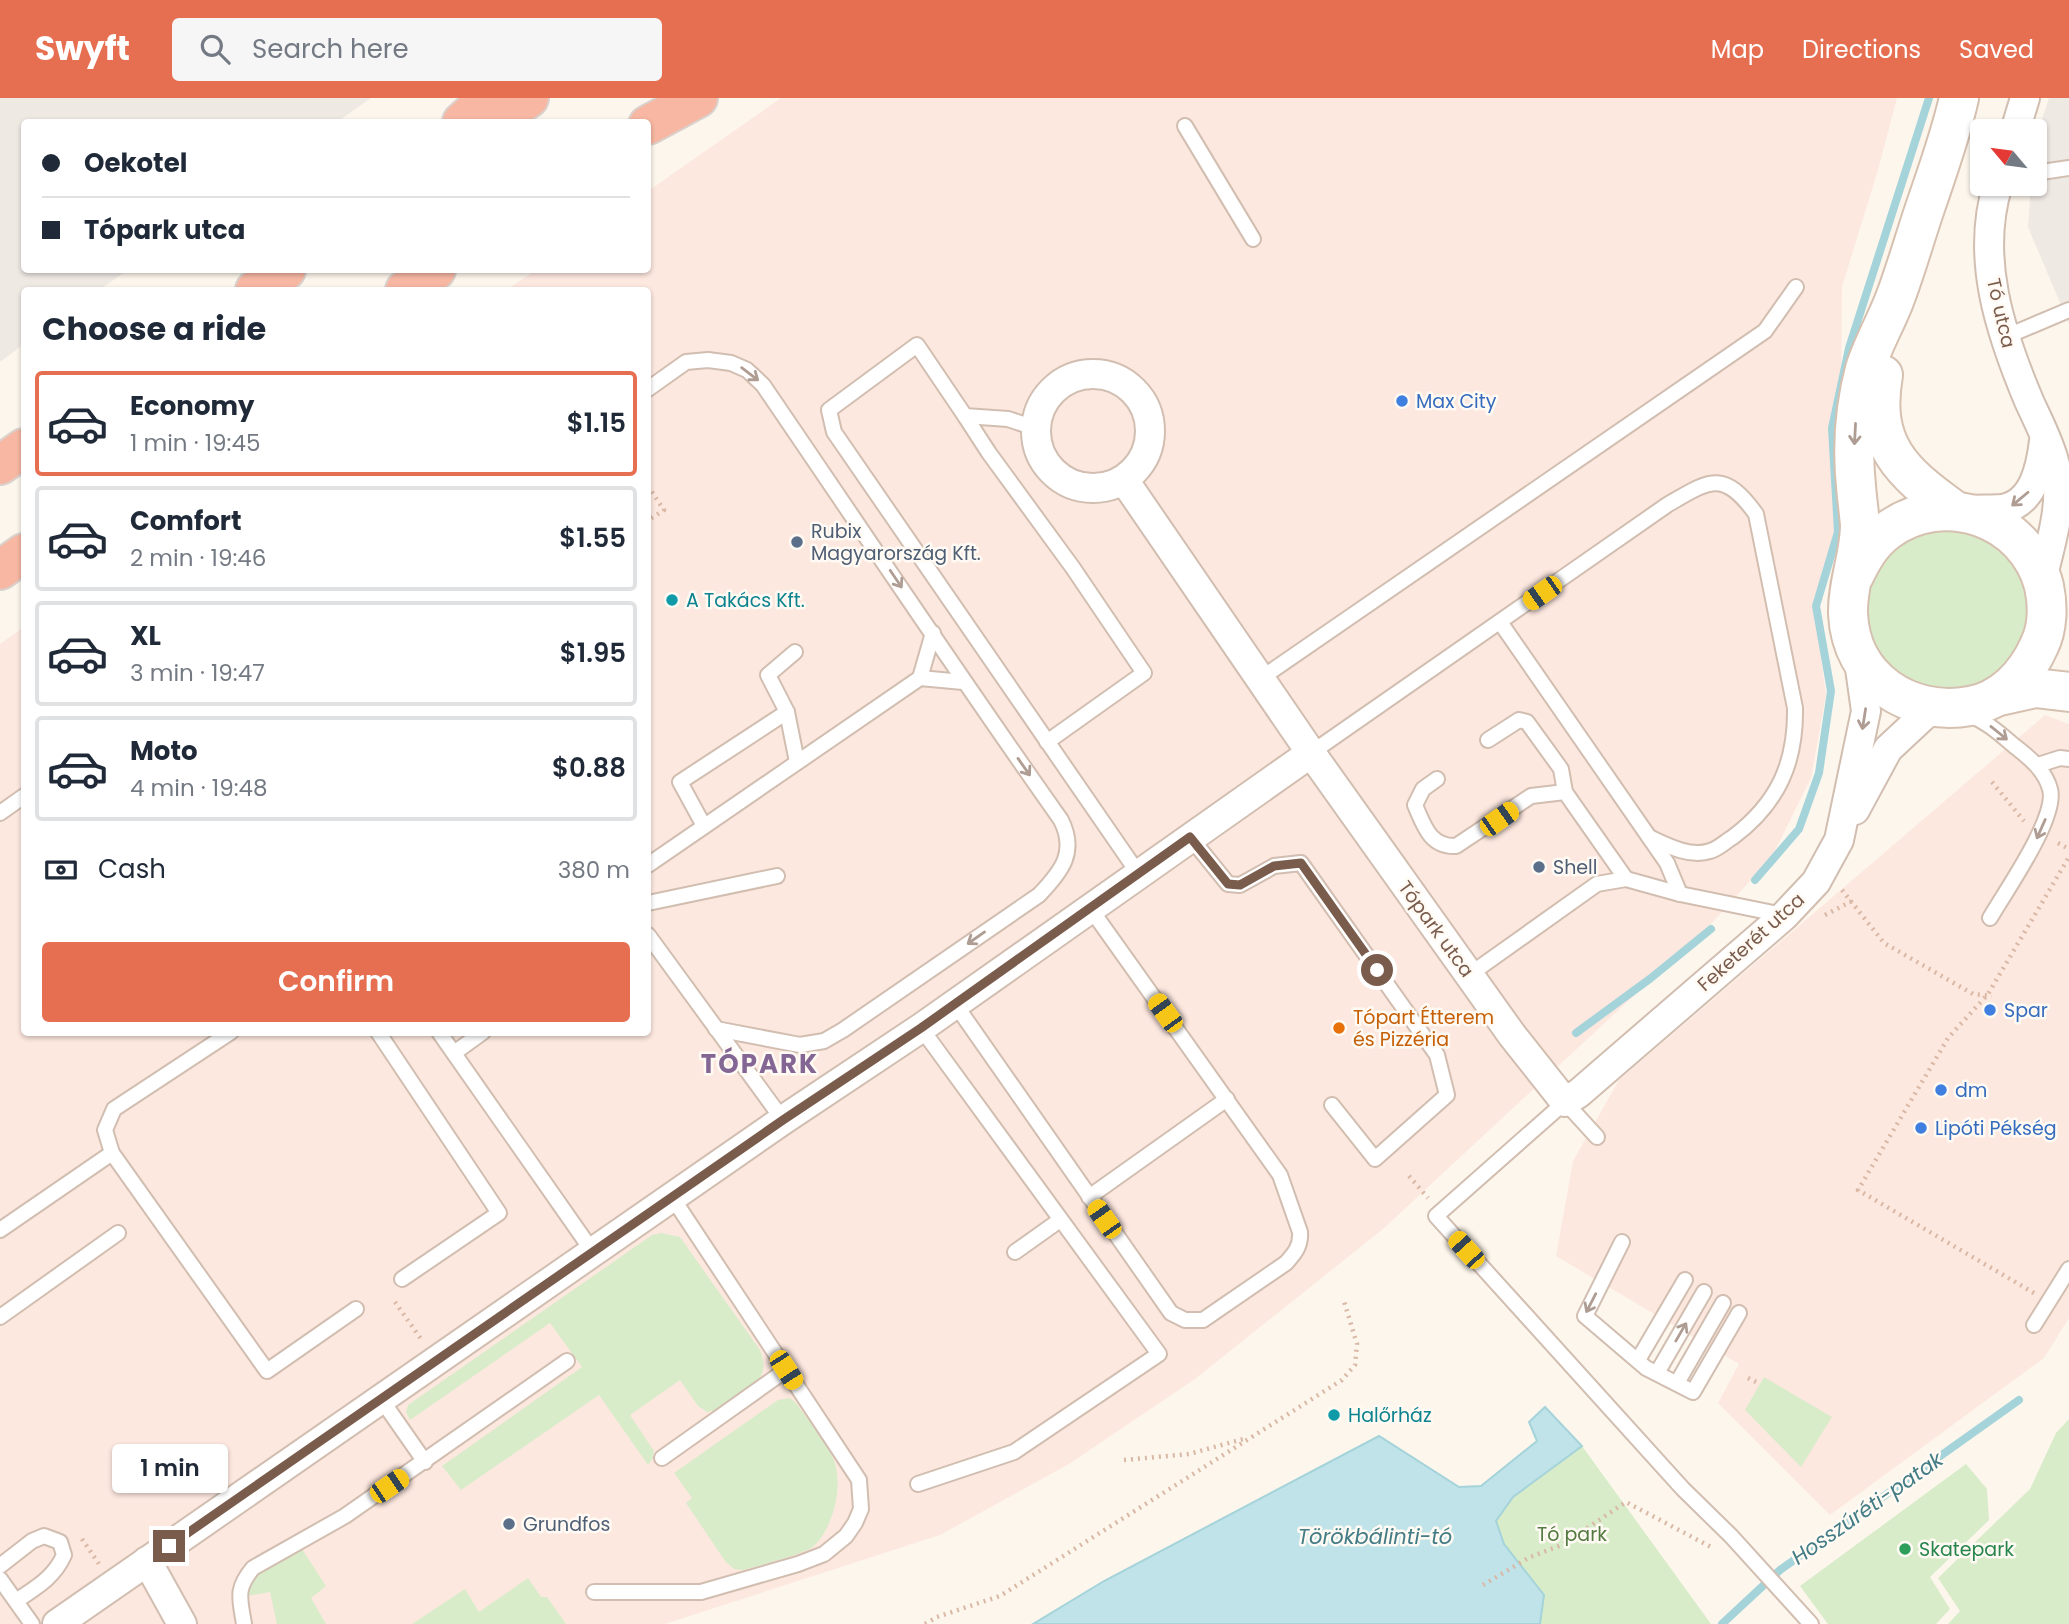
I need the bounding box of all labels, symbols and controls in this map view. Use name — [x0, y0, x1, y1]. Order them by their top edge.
search box — [172, 18, 662, 81]
text: Swyft — [35, 25, 130, 72]
icon: search — [196, 30, 234, 68]
text: Search here — [252, 31, 409, 67]
text: Map — [1711, 33, 1764, 66]
text: Directions — [1802, 33, 1921, 66]
text: Saved — [1959, 33, 2034, 66]
north arrow — [1970, 119, 2048, 196]
map controls — [1970, 119, 2047, 196]
text: Oekotel — [84, 145, 187, 181]
text: Tópark utca — [84, 212, 245, 248]
street label: Tó utca — [1980, 275, 2022, 351]
text: Choose a ride — [42, 306, 266, 351]
one-way arrow — [741, 367, 759, 382]
text: Economy — [130, 388, 254, 424]
place label: Max City — [1416, 388, 1497, 415]
icon: car — [46, 392, 109, 455]
marker: Max City — [1394, 393, 1410, 409]
text: $1.15 — [567, 405, 626, 441]
one-way arrow — [1848, 422, 1861, 445]
text: 1 min · 19:45 — [130, 427, 260, 459]
one-way arrow — [2011, 491, 2029, 506]
text: Comfort — [130, 503, 242, 539]
icon: car — [46, 507, 109, 570]
place label: Rubix Magyarország Kft. — [811, 518, 981, 567]
text: $1.55 — [559, 520, 626, 556]
marker: Rubix Magyarország Kft. — [789, 534, 805, 550]
text: 2 min · 19:46 — [130, 542, 266, 574]
one-way arrow — [889, 569, 903, 588]
car — [1519, 572, 1566, 614]
place label: A Takács Kft. — [686, 587, 805, 614]
marker: A Takács Kft. — [664, 592, 680, 608]
text: XL — [130, 618, 161, 654]
icon: car — [46, 622, 109, 685]
text: $1.95 — [560, 635, 626, 671]
text: 3 min · 19:47 — [130, 657, 265, 689]
one-way arrow — [1857, 707, 1870, 730]
one-way arrow — [1989, 725, 2007, 741]
text: Moto — [130, 733, 198, 769]
icon: car — [46, 737, 109, 800]
text: $0.88 — [552, 750, 626, 786]
one-way arrow — [1017, 757, 1031, 776]
text: 4 min · 19:48 — [130, 772, 268, 804]
car — [1476, 798, 1523, 840]
one-way arrow — [2034, 818, 2047, 839]
icon: cash — [42, 851, 80, 889]
text: Cash — [98, 851, 166, 887]
text: 380 m — [558, 854, 630, 886]
place label: Shell — [1553, 854, 1597, 881]
marker: Shell — [1531, 859, 1547, 875]
street label: Tópark utca — [1392, 875, 1480, 983]
street label: Feketerét utca — [1691, 886, 1811, 998]
one-way arrow — [967, 931, 986, 945]
button: Confirm — [42, 942, 630, 1022]
route start — [1361, 954, 1393, 986]
car — [1145, 990, 1186, 1036]
place label: Spar — [2004, 997, 2048, 1024]
marker: Spar — [1982, 1002, 1998, 1018]
place label: Tópart Étterem és Pizzéria — [1353, 1004, 1494, 1053]
marker: Tópart Étterem és Pizzéria — [1331, 1020, 1347, 1036]
district label: TÓPARK — [701, 1046, 819, 1082]
place label: dm — [1955, 1077, 1987, 1104]
marker: dm — [1933, 1082, 1949, 1098]
place label: Lipóti Pékség — [1935, 1115, 2057, 1142]
marker: Lipóti Pékség — [1913, 1120, 1929, 1136]
car — [1084, 1196, 1125, 1242]
car — [1445, 1227, 1488, 1273]
one-way arrow — [1584, 1292, 1598, 1313]
one-way arrow — [1674, 1323, 1688, 1343]
car — [766, 1347, 807, 1393]
place label: Halőrház — [1348, 1402, 1432, 1429]
marker: Halőrház — [1326, 1407, 1342, 1423]
callout: 1 min — [111, 1444, 227, 1494]
water label: Hosszúréti-patak — [1785, 1444, 1950, 1571]
text: 1 min — [140, 1452, 200, 1484]
car — [366, 1466, 413, 1506]
place label: Grundfos — [523, 1511, 610, 1538]
marker: Grundfos — [501, 1516, 517, 1532]
park label: Tó park — [1537, 1521, 1607, 1548]
water label: Törökbálinti-tó — [1298, 1522, 1452, 1551]
route end — [153, 1530, 185, 1562]
place label: Skatepark — [1919, 1536, 2014, 1563]
marker: Skatepark — [1897, 1541, 1913, 1557]

